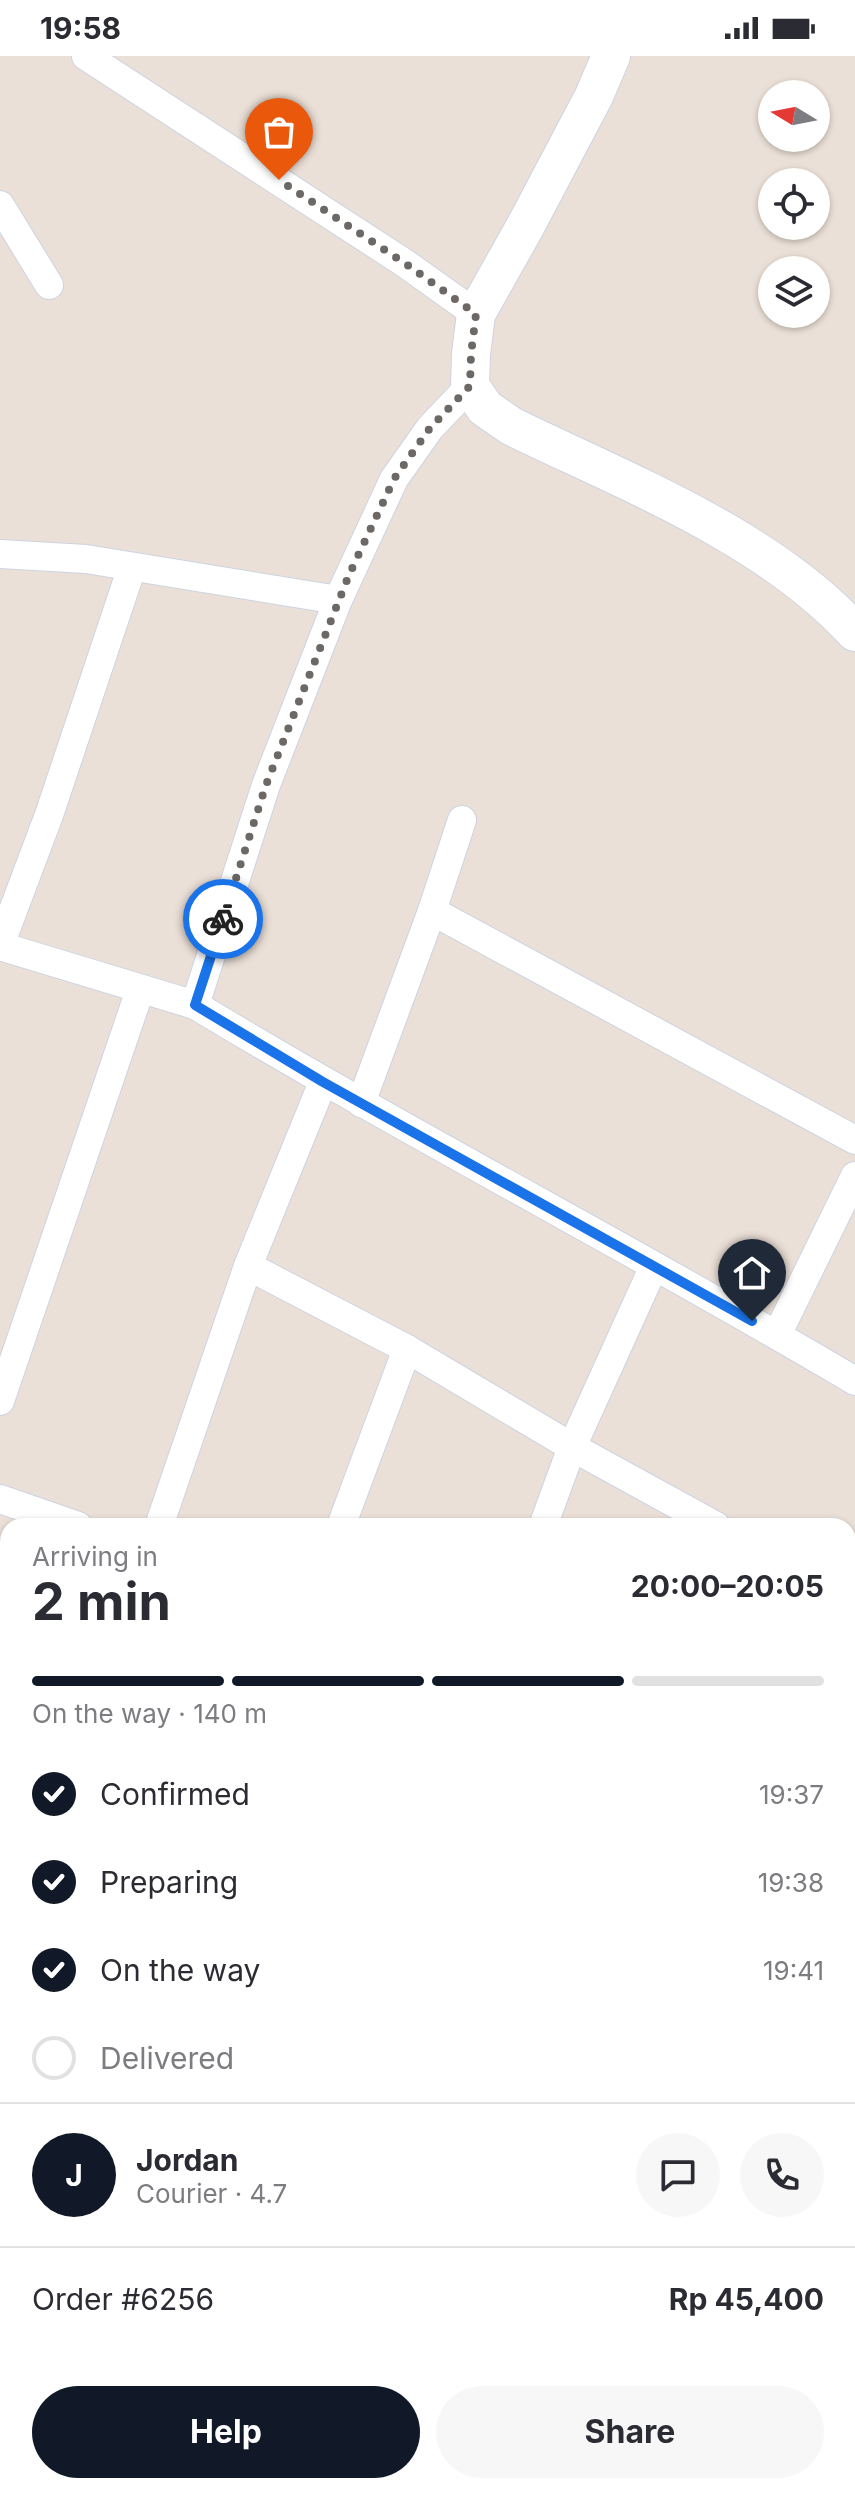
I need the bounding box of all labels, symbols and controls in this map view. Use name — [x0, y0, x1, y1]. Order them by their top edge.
text: 19:58 — [40, 10, 121, 46]
north arrow — [758, 80, 830, 152]
map controls — [758, 80, 830, 328]
pin — [245, 98, 313, 180]
icon: bag — [257, 110, 301, 154]
button: locate — [758, 168, 830, 240]
button: layers — [758, 256, 830, 328]
courier — [183, 879, 263, 959]
icon: bike — [201, 897, 245, 941]
pin — [718, 1239, 786, 1321]
icon: home — [730, 1251, 774, 1295]
text: Arriving in — [32, 1541, 158, 1572]
text: 20:00–20:05 — [631, 1568, 824, 1604]
text: 2 min — [32, 1570, 171, 1633]
text: On the way · 140 m — [32, 1698, 267, 1729]
icon: check — [32, 1772, 76, 1816]
text: Confirmed — [100, 1776, 250, 1812]
text: 19:37 — [759, 1779, 824, 1810]
icon: check — [32, 1860, 76, 1904]
text: Preparing — [100, 1864, 238, 1900]
text: 19:38 — [758, 1867, 824, 1898]
icon: check — [32, 1948, 76, 1992]
text: On the way — [100, 1952, 260, 1988]
text: 19:41 — [763, 1955, 824, 1986]
text: Delivered — [100, 2040, 234, 2076]
button: chat — [636, 2133, 720, 2217]
button: phone — [740, 2133, 824, 2217]
text: Jordan — [136, 2142, 238, 2178]
text: J — [65, 2157, 83, 2193]
text: Courier · 4.7 — [136, 2178, 287, 2209]
text: Order #6256 — [32, 2281, 214, 2317]
text: Rp 45,400 — [669, 2281, 824, 2317]
button: Help — [32, 2386, 420, 2478]
button: Share — [436, 2386, 824, 2478]

